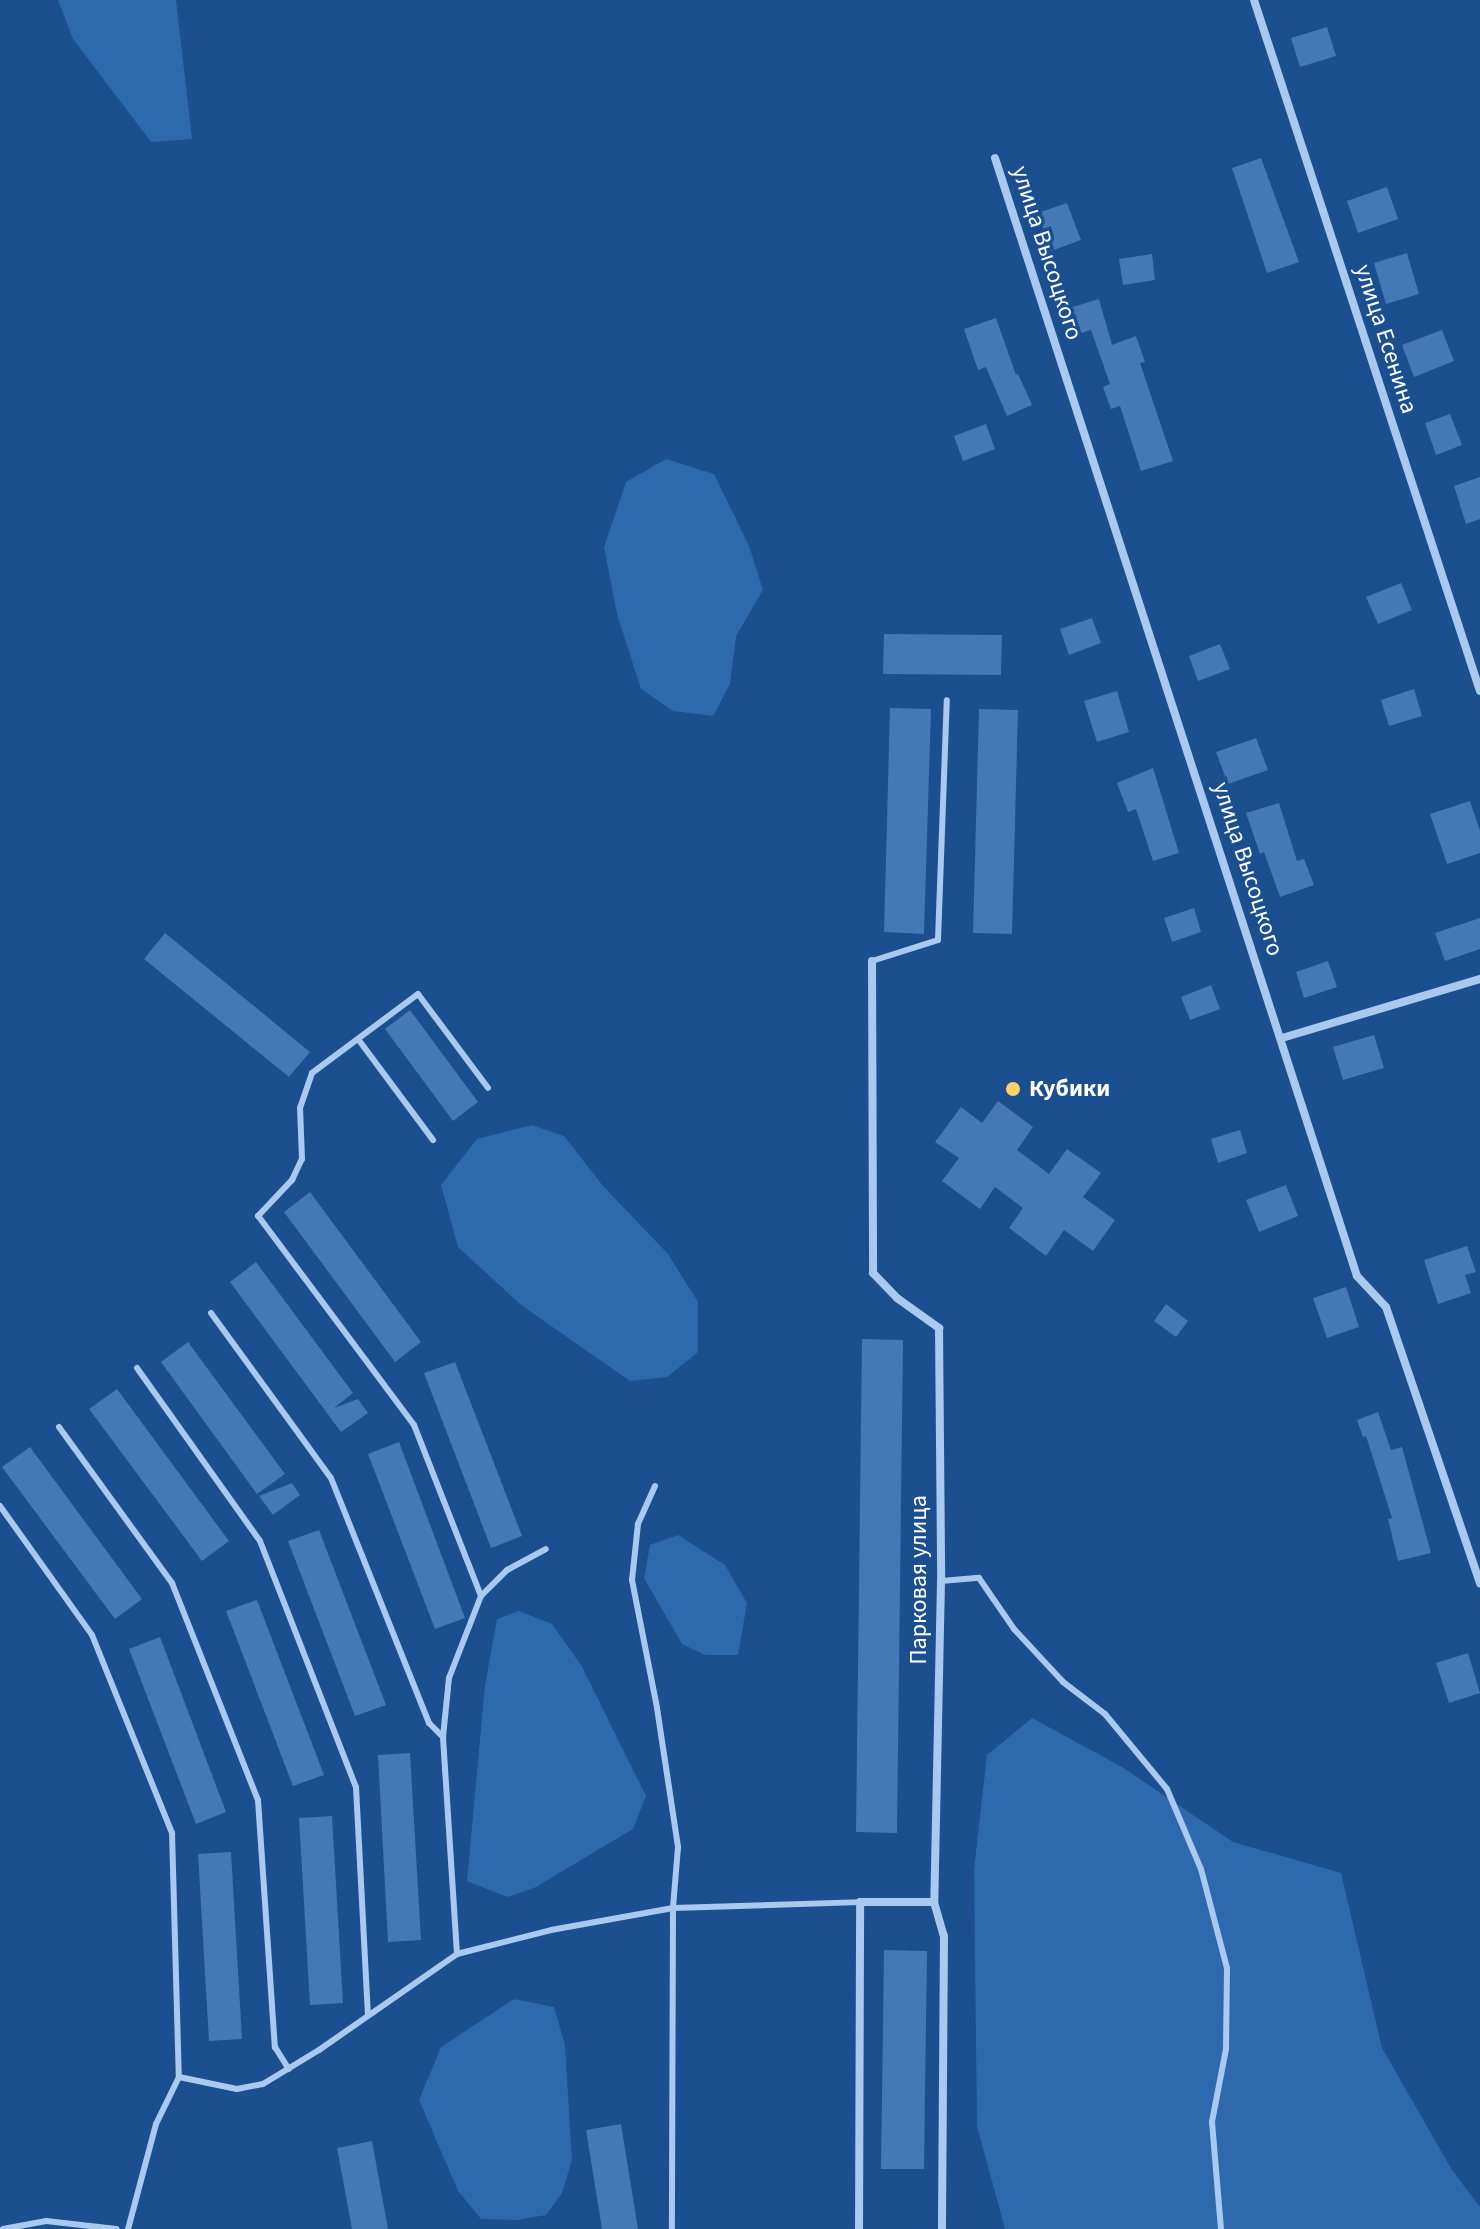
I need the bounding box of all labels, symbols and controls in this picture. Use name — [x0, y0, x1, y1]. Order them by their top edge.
street label: улица Высоцкого — [1005, 162, 1089, 344]
street label: улица Есенина — [1348, 261, 1424, 417]
street label: улица Высоцкого — [1206, 778, 1290, 960]
place label: Кубики — [1029, 1075, 1110, 1103]
marker: Кубики — [1004, 1080, 1022, 1098]
street label: Парковая улица — [905, 1495, 933, 1665]

